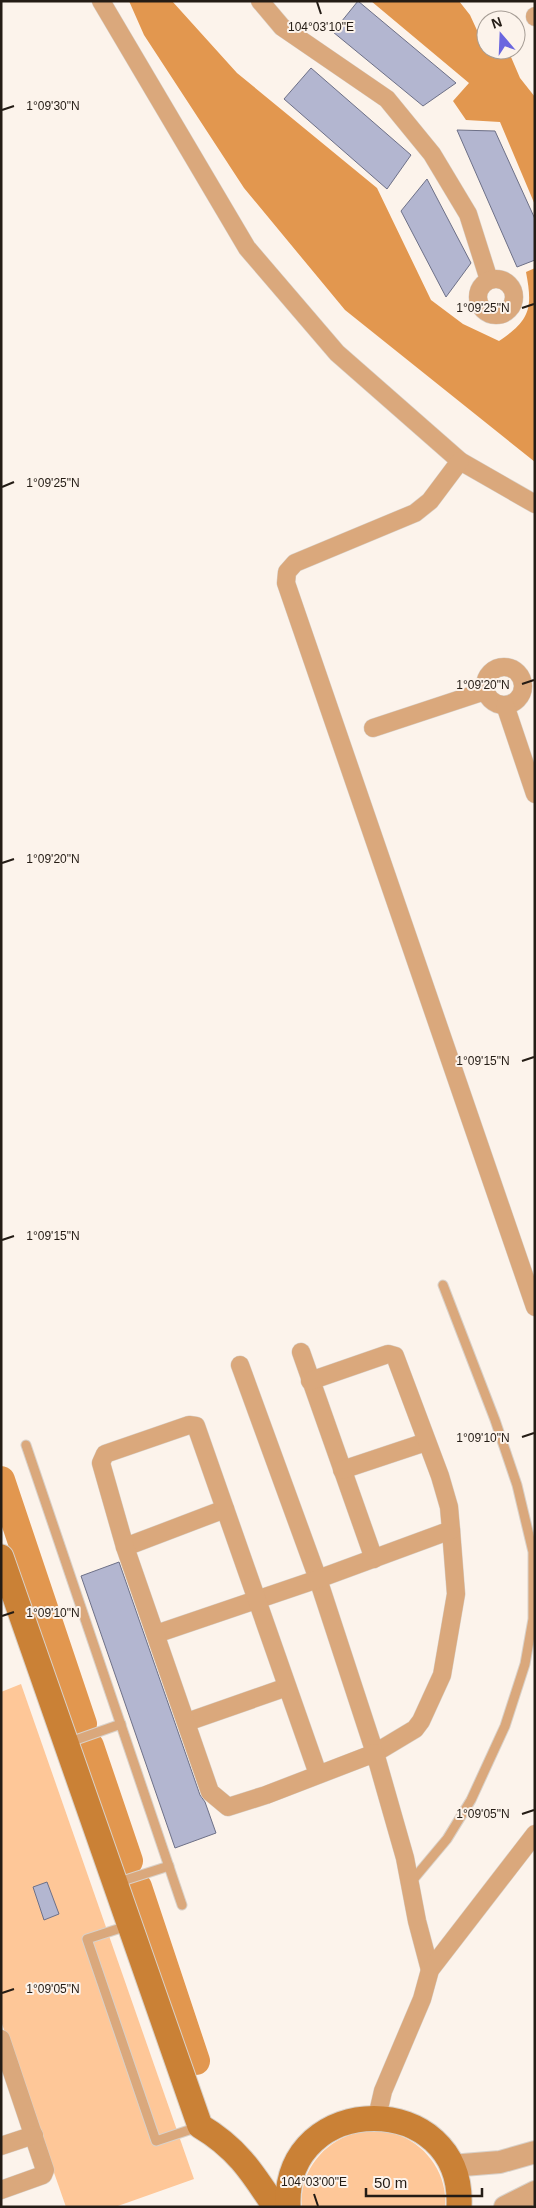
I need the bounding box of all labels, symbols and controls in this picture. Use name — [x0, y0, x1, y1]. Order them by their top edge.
north arrow — [476, 10, 526, 60]
text: N — [489, 13, 504, 32]
text: 104°03'10"E — [288, 20, 354, 34]
text: 1°09'30"N — [26, 99, 80, 113]
text: 1°09'25"N — [456, 301, 510, 315]
text: 1°09'25"N — [26, 476, 80, 490]
text: 1°09'20"N — [456, 678, 510, 692]
text: 1°09'20"N — [26, 852, 80, 866]
text: 1°09'15"N — [456, 1054, 510, 1068]
text: 1°09'15"N — [26, 1229, 80, 1243]
text: 1°09'10"N — [456, 1431, 510, 1445]
text: 1°09'10"N — [26, 1606, 80, 1620]
text: 1°09'05"N — [456, 1807, 510, 1821]
text: 1°09'05"N — [26, 1982, 80, 1996]
scale bar — [366, 2166, 482, 2198]
text: 50 m — [374, 2174, 407, 2191]
text: 104°03'00"E — [281, 2175, 347, 2189]

